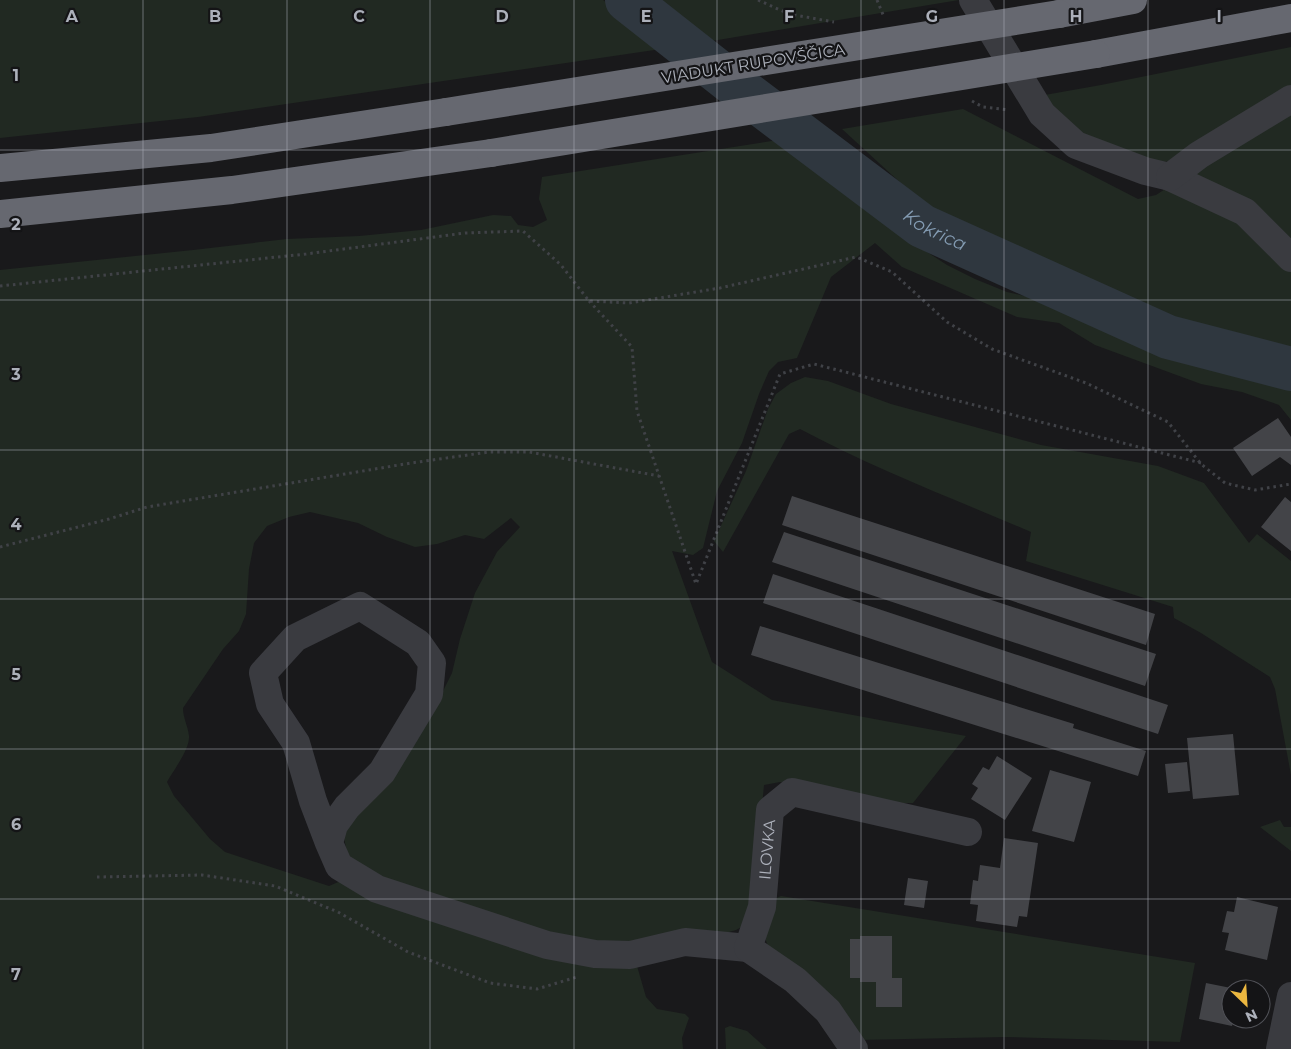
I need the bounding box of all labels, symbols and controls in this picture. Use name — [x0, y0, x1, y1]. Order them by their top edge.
text: A — [65, 7, 79, 26]
text: B — [209, 7, 221, 26]
text: C — [353, 7, 365, 26]
text: D — [495, 7, 509, 26]
text: E — [641, 7, 651, 26]
text: F — [784, 7, 794, 26]
text: G — [926, 7, 938, 26]
text: H — [1070, 7, 1082, 26]
text: I — [1216, 7, 1222, 26]
street label: VIADUKT RUPOVŠČICA — [660, 40, 847, 87]
text: 1 — [13, 66, 19, 85]
water label: Kokrica — [899, 205, 970, 256]
text: 2 — [11, 215, 21, 234]
text: 3 — [10, 365, 21, 384]
text: 4 — [10, 515, 22, 534]
text: 5 — [11, 665, 21, 684]
text: 6 — [11, 815, 21, 834]
street label: ILOVKA — [755, 818, 779, 881]
text: 7 — [11, 965, 21, 984]
north arrow — [1221, 979, 1271, 1029]
text: N — [1243, 1005, 1260, 1026]

